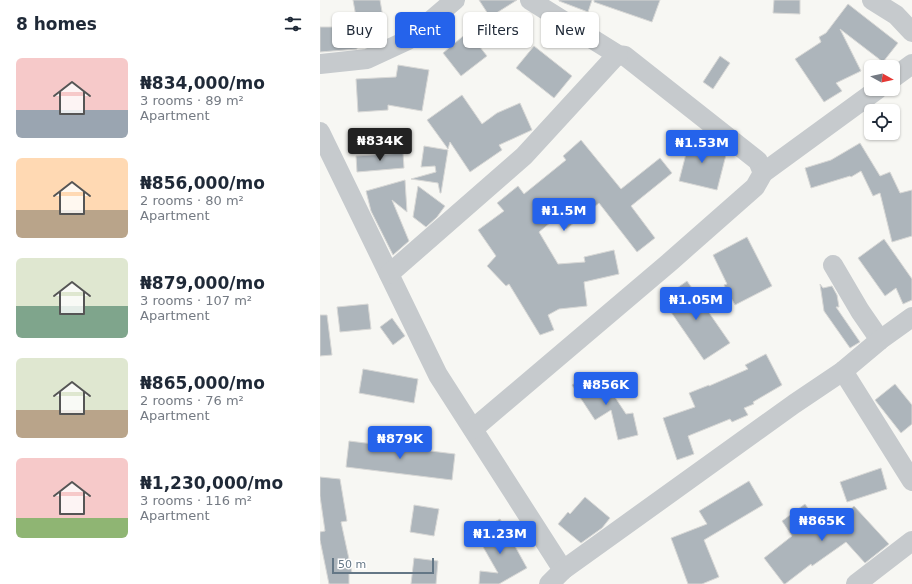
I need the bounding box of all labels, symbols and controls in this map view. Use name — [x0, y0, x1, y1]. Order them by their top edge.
chip: Buy — [332, 12, 387, 48]
chip: Rent — [395, 12, 455, 48]
chip: Filters — [463, 12, 533, 48]
chip: New — [541, 12, 599, 48]
icon: filters — [282, 13, 304, 35]
text: 8 homes — [16, 14, 97, 34]
north arrow — [864, 60, 900, 96]
map controls — [864, 60, 900, 140]
text: ₦834,000/mo — [140, 73, 265, 93]
icon: home — [48, 74, 96, 122]
text: 3 rooms · 89 m² — [140, 93, 244, 108]
button: locate — [864, 104, 900, 140]
text: Apartment — [140, 108, 210, 123]
pin: ₦834K — [352, 128, 408, 162]
pin: ₦1.53M — [669, 130, 735, 164]
text: ₦834K — [357, 133, 403, 148]
text: ₦1.53M — [675, 135, 729, 150]
text: ₦856,000/mo — [140, 173, 265, 193]
icon: home — [48, 174, 96, 222]
text: 2 rooms · 80 m² — [140, 193, 244, 208]
pin: ₦1.5M — [536, 198, 592, 232]
text: ₦1.5M — [541, 203, 587, 218]
text: Apartment — [140, 208, 210, 223]
text: ₦879,000/mo — [140, 273, 265, 293]
icon: home — [48, 274, 96, 322]
pin: ₦1.05M — [663, 287, 729, 321]
text: ₦1.05M — [669, 292, 723, 307]
text: 3 rooms · 107 m² — [140, 293, 252, 308]
text: Apartment — [140, 308, 210, 323]
pin: ₦856K — [578, 372, 634, 406]
text: ₦865,000/mo — [140, 373, 265, 393]
icon: home — [48, 374, 96, 422]
text: ₦856K — [583, 377, 629, 392]
text: 2 rooms · 76 m² — [140, 393, 244, 408]
text: Apartment — [140, 408, 210, 423]
pin: ₦879K — [372, 426, 428, 460]
text: ₦879K — [377, 431, 423, 446]
text: ₦1,230,000/mo — [140, 473, 283, 493]
icon: home — [48, 474, 96, 522]
text: 3 rooms · 116 m² — [140, 493, 252, 508]
text: Apartment — [140, 508, 210, 523]
pin: ₦865K — [794, 508, 850, 542]
text: ₦865K — [799, 513, 845, 528]
pin: ₦1.23M — [467, 521, 533, 555]
text: ₦1.23M — [473, 526, 527, 541]
scale bar — [332, 556, 434, 575]
text: 50 m — [338, 558, 366, 571]

